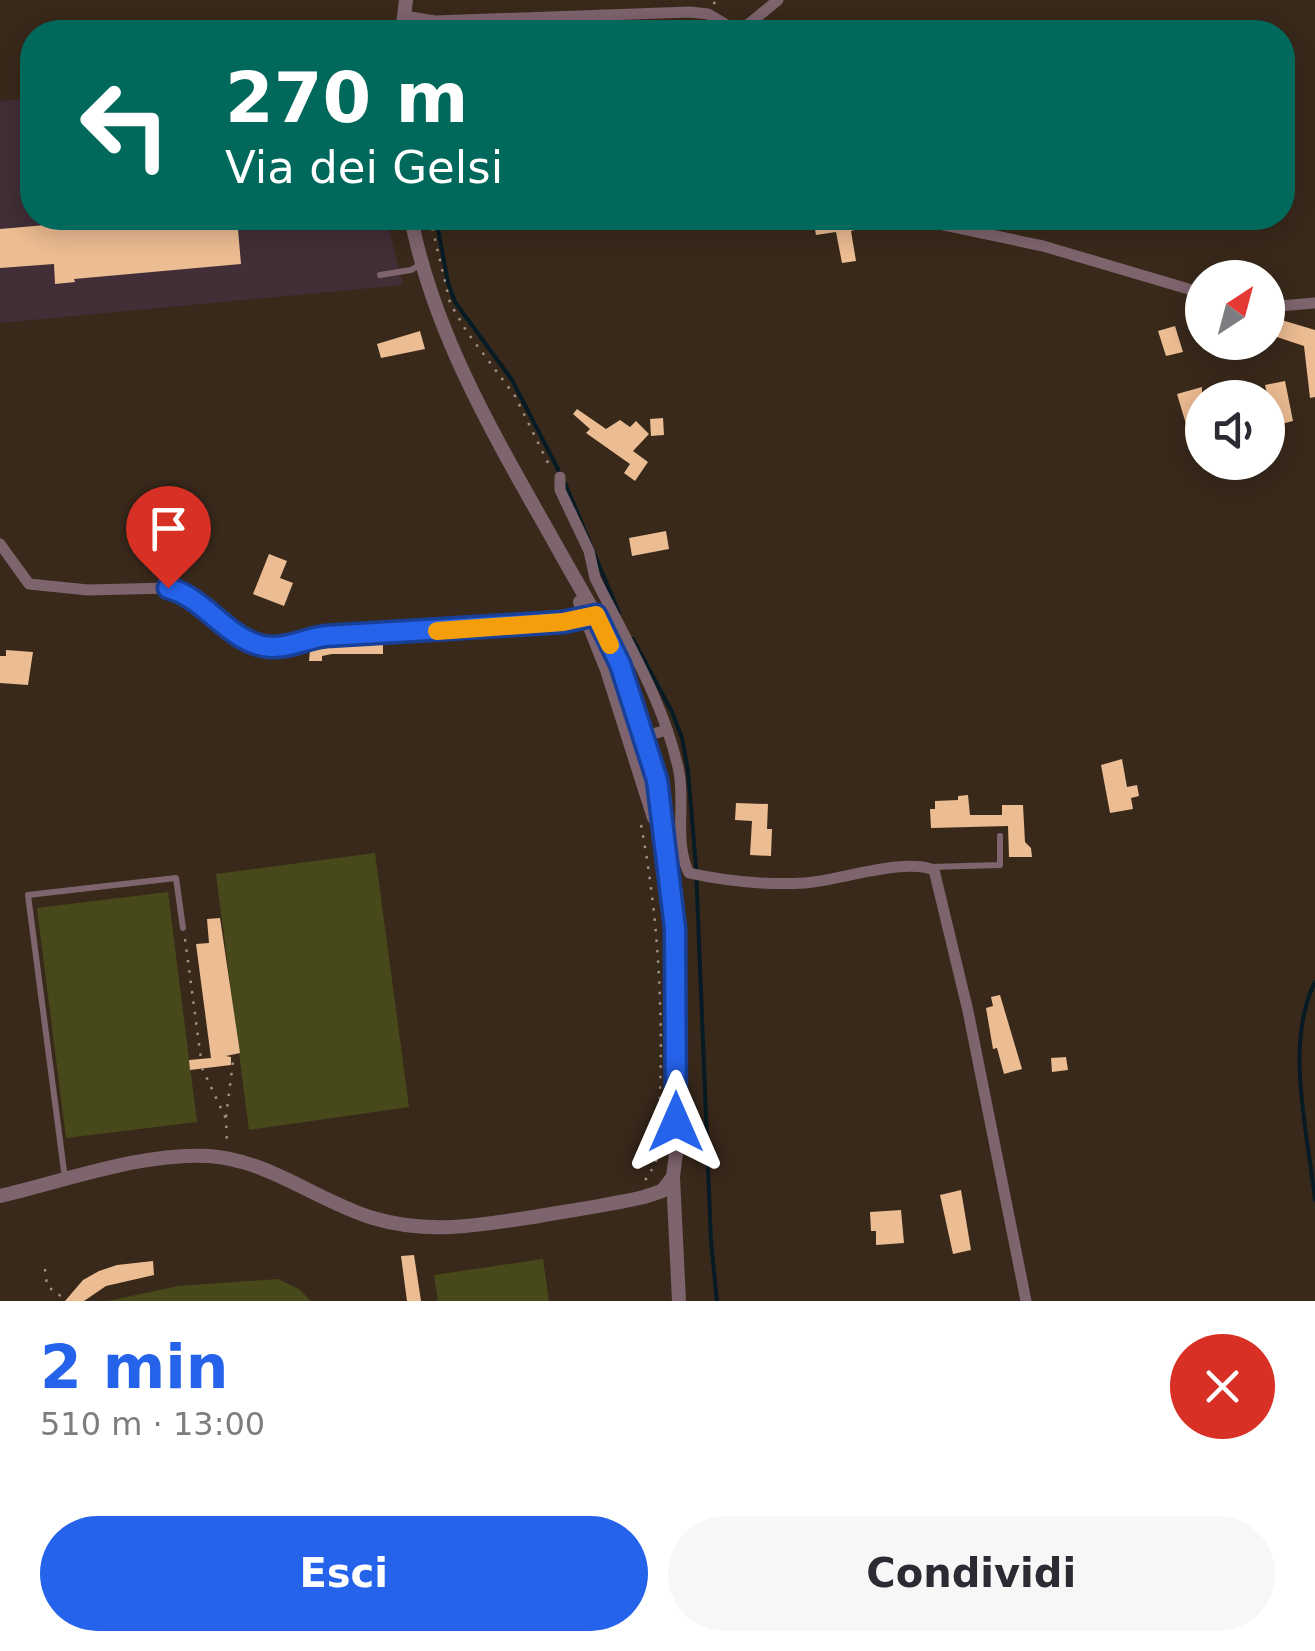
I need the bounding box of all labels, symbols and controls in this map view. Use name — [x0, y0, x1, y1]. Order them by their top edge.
text: 270 m — [225, 57, 468, 139]
icon: left — [60, 60, 190, 190]
text: Via dei Gelsi — [225, 141, 503, 194]
north arrow — [1185, 260, 1285, 360]
map controls — [1185, 260, 1285, 480]
button: sound — [1185, 380, 1285, 480]
pin — [126, 486, 211, 589]
icon: arrive — [141, 501, 196, 556]
position arrow — [624, 1070, 728, 1174]
text: 2 min — [40, 1332, 228, 1402]
button: close — [1170, 1334, 1275, 1439]
text: 510 m · 13:00 — [40, 1405, 265, 1443]
button: Esci — [40, 1516, 648, 1631]
button: Condividi — [668, 1516, 1275, 1631]

